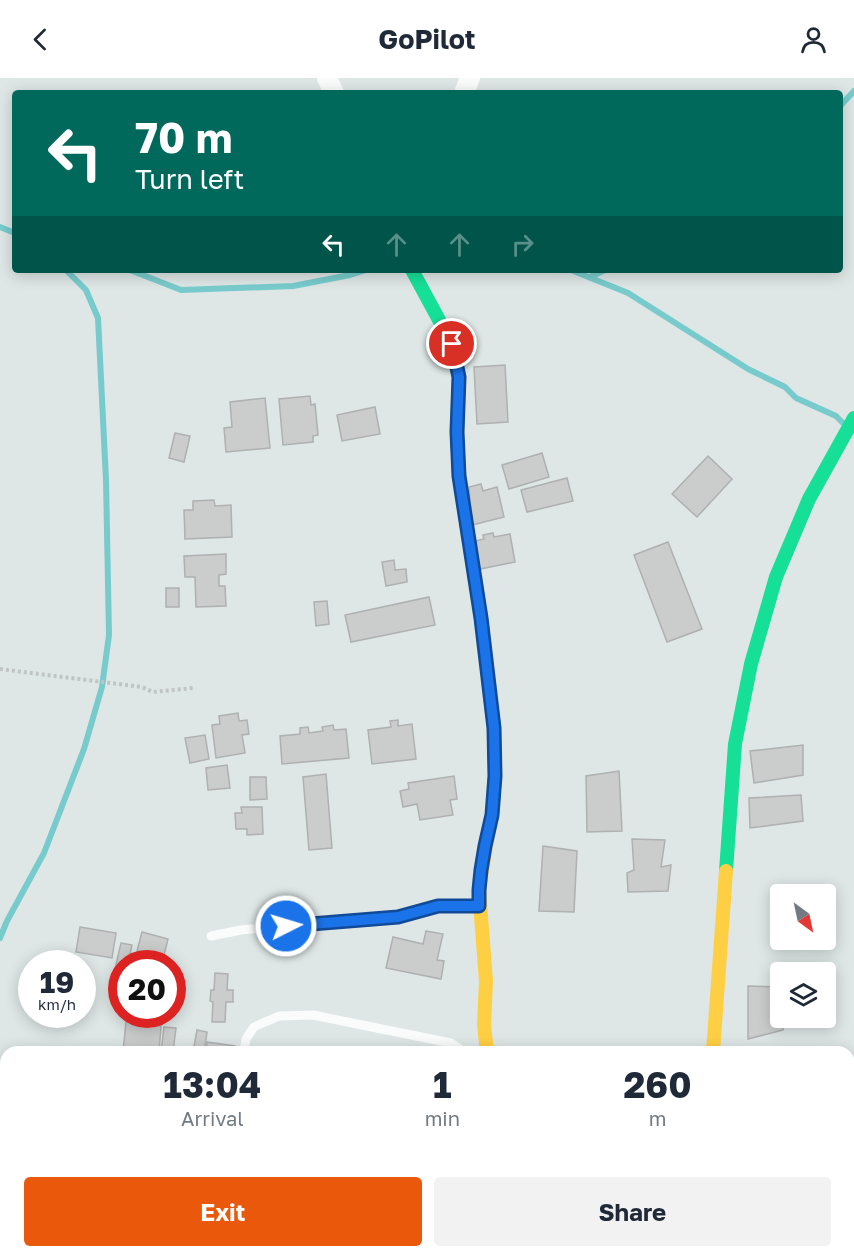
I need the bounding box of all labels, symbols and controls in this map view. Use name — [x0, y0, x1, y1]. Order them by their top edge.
icon: back — [24, 23, 57, 56]
text: GoPilot — [378, 23, 476, 55]
icon: person — [797, 23, 830, 56]
text: 70 m — [135, 112, 232, 162]
icon: left — [36, 114, 114, 192]
text: Turn left — [135, 163, 244, 195]
icon: left — [317, 228, 350, 261]
icon: ahead — [380, 228, 413, 261]
icon: ahead — [443, 228, 476, 261]
icon: right — [506, 228, 539, 261]
pin — [426, 318, 477, 369]
icon: arrive — [435, 327, 468, 360]
north arrow — [770, 884, 836, 950]
map controls — [770, 884, 836, 1028]
position arrow — [254, 894, 318, 958]
speed limit sign: 20 — [108, 950, 186, 1028]
button: layers — [770, 962, 836, 1028]
text: 19 — [40, 964, 74, 1000]
text: km/h — [38, 995, 76, 1013]
text: 13:04 — [163, 1063, 261, 1106]
text: 1 — [433, 1063, 452, 1106]
text: 260 — [623, 1063, 692, 1106]
text: Arrival — [181, 1106, 244, 1130]
text: min — [425, 1106, 460, 1130]
text: m — [649, 1106, 666, 1130]
button: Exit — [24, 1177, 422, 1246]
button: Share — [434, 1177, 831, 1246]

